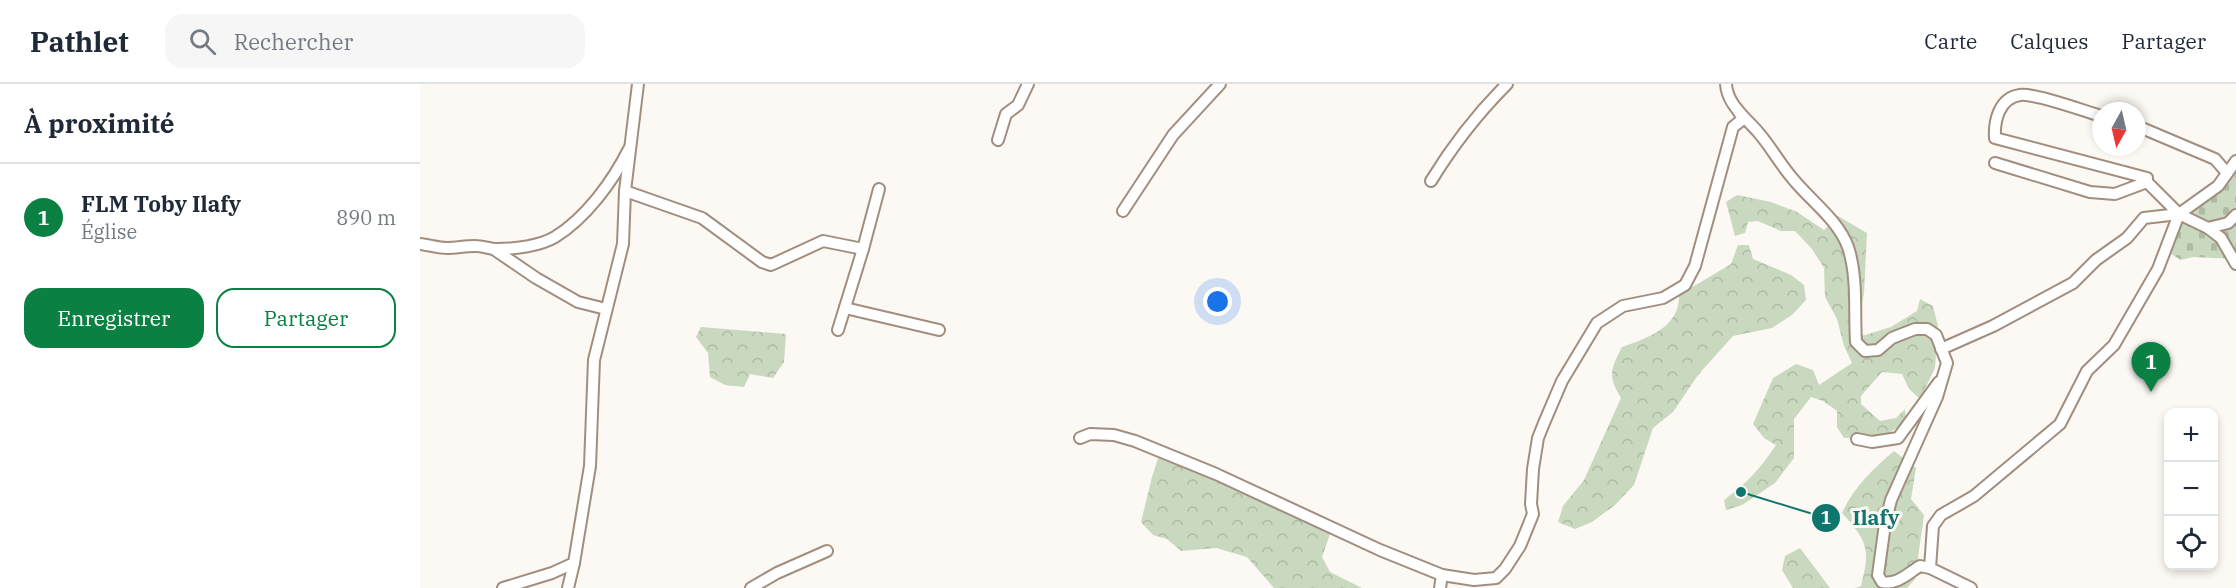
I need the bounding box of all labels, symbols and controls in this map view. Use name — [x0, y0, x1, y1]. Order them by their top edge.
search box — [165, 14, 585, 68]
text: Pathlet — [30, 23, 129, 60]
icon: search — [186, 25, 219, 58]
text: Rechercher — [234, 27, 353, 56]
text: Carte — [1924, 27, 1977, 55]
text: Calques — [2010, 27, 2089, 55]
text: Partager — [2122, 27, 2206, 55]
north arrow — [2092, 102, 2146, 156]
text: À proximité — [24, 106, 175, 140]
text: FLM Toby Ilafy — [81, 189, 241, 218]
text: 1 — [38, 204, 50, 231]
text: 890 m — [336, 204, 396, 231]
text: Église — [81, 218, 137, 245]
your location — [1203, 287, 1232, 316]
button: Enregistrer — [24, 288, 204, 348]
button: Partager — [216, 288, 396, 348]
pin: 1 — [2132, 342, 2170, 392]
map controls — [2164, 408, 2218, 570]
button: + — [2164, 408, 2218, 462]
button: − — [2164, 462, 2218, 516]
callout: Ilafy — [1811, 499, 1912, 538]
text: Ilafy — [1853, 503, 1899, 531]
text: 1 — [1821, 506, 1832, 529]
button: locate — [2164, 516, 2218, 570]

